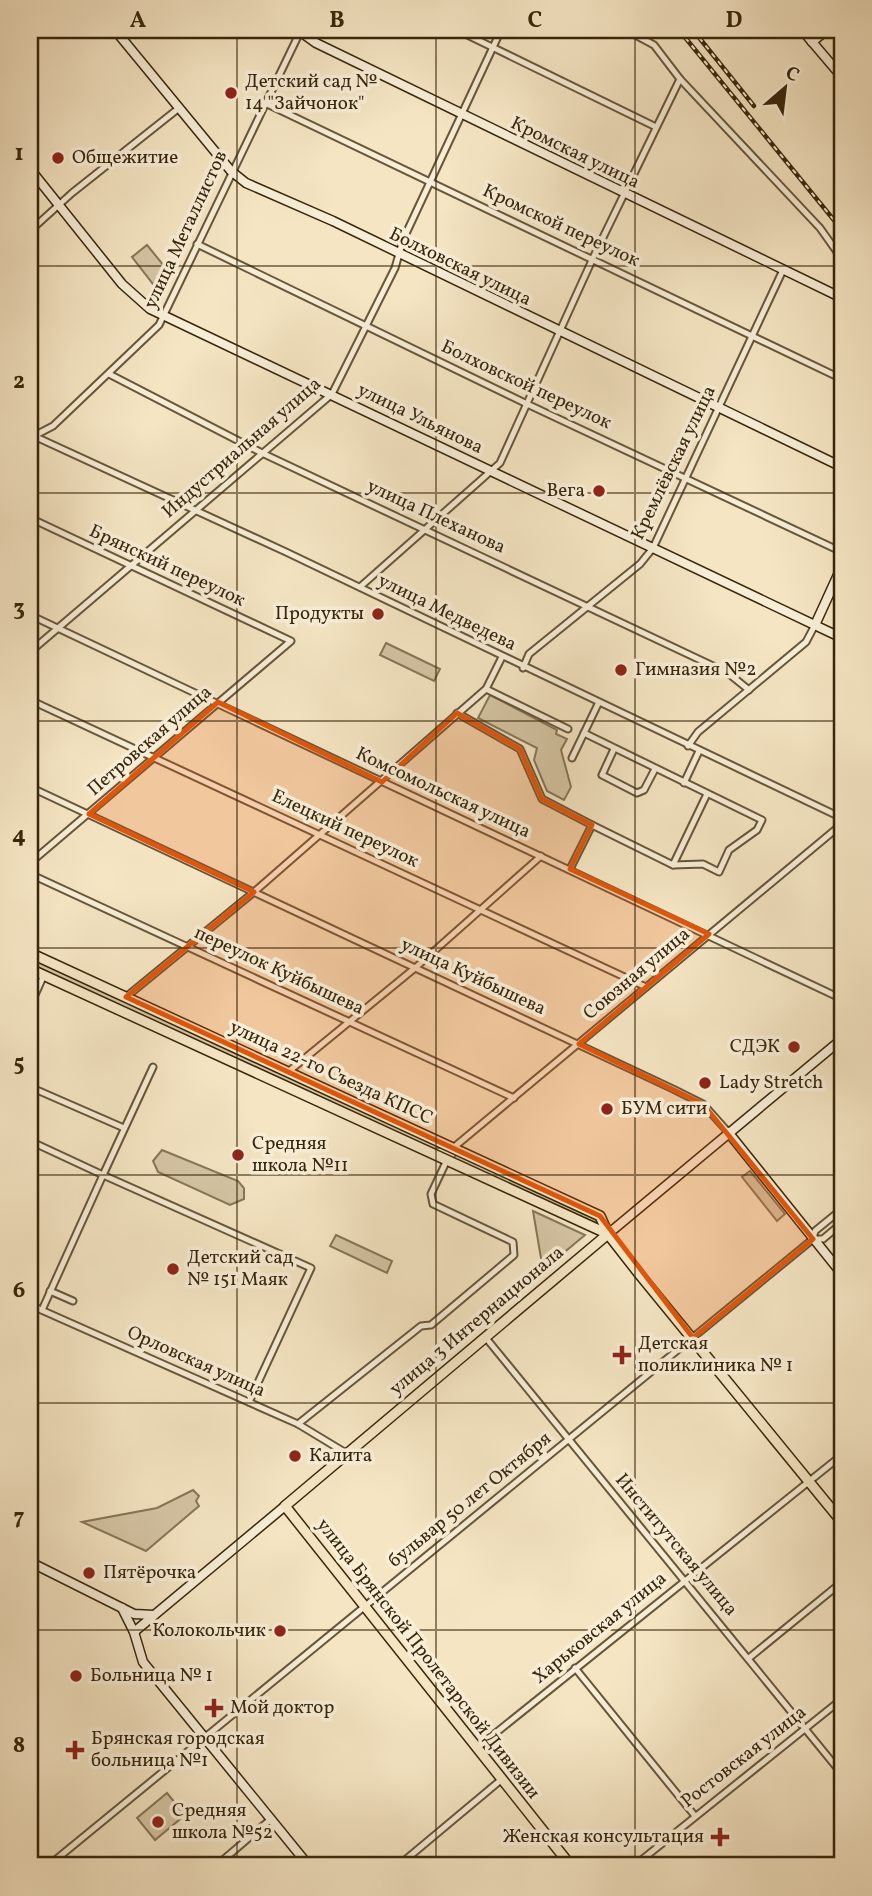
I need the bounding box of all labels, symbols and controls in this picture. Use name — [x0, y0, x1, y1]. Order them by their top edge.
text: A — [130, 5, 146, 37]
text: B — [329, 5, 345, 37]
text: C — [528, 5, 542, 37]
text: D — [726, 5, 743, 37]
north arrow — [750, 52, 820, 122]
text: С — [781, 60, 804, 89]
place label: Детский сад № 14 "Зайчонок" — [245, 69, 377, 117]
marker: Детский сад № 14 "Зайчонок" — [223, 85, 239, 101]
street label: Кромская улица — [506, 110, 644, 196]
text: 1 — [14, 138, 24, 170]
place label: Общежитие — [72, 145, 178, 171]
street label: улица Металлистов — [138, 147, 234, 313]
marker: Общежитие — [50, 150, 66, 166]
street label: Кромской переулок — [478, 178, 644, 274]
street label: Болховская улица — [384, 221, 536, 313]
street label: Болховской переулок — [437, 334, 615, 436]
text: 2 — [13, 366, 25, 398]
street label: Индустриальная улица — [157, 372, 327, 524]
street label: улица Ульянова — [353, 377, 487, 461]
street label: Кремлёвская улица — [625, 381, 723, 545]
street label: улица Плеханова — [362, 473, 510, 561]
place label: Вега — [546, 478, 585, 504]
marker: Вега — [591, 483, 607, 499]
street label: Брянский переулок — [85, 518, 249, 614]
street label: улица Медведева — [373, 568, 521, 658]
text: 3 — [13, 593, 25, 625]
place label: Продукты — [275, 601, 364, 627]
marker: Продукты — [370, 606, 386, 622]
place label: Гимназия №2 — [635, 657, 756, 683]
marker: Гимназия №2 — [613, 662, 629, 678]
street label: Петровская улица — [82, 680, 218, 802]
street label: Комсомольская улица — [351, 741, 535, 845]
street label: Елецкий переулок — [267, 783, 423, 875]
text: 4 — [12, 820, 26, 852]
street label: переулок Куйбышева — [190, 920, 368, 1022]
street label: Союзная улица — [578, 922, 696, 1026]
street label: улица Куйбышева — [396, 932, 550, 1022]
street label: улица 22-го Съезда КПСС — [225, 1014, 437, 1132]
place label: СДЭК — [730, 1034, 780, 1060]
marker: СДЭК — [786, 1039, 802, 1055]
text: 5 — [13, 1048, 25, 1080]
place label: Lady Stretch — [719, 1070, 823, 1096]
marker: Lady Stretch — [697, 1075, 713, 1091]
place label: БУМ сити — [621, 1096, 707, 1122]
marker: БУМ сити — [599, 1101, 615, 1117]
place label: Средняя школа №11 — [252, 1131, 348, 1179]
marker: Средняя школа №11 — [230, 1147, 246, 1163]
street label: улица 3 Интернационала — [384, 1240, 570, 1402]
place label: Детский сад № 151 Маяк — [187, 1245, 294, 1293]
marker: Детский сад № 151 Маяк — [165, 1261, 181, 1277]
text: 6 — [13, 1275, 25, 1307]
street label: Орловская улица — [123, 1320, 269, 1404]
place label: Детская поликлиника № 1 — [638, 1331, 793, 1379]
marker: Детская поликлиника № 1 — [612, 1345, 632, 1365]
street label: бульвар 50 лет Октября — [383, 1426, 557, 1574]
place label: Калита — [309, 1443, 372, 1469]
marker: Калита — [287, 1448, 303, 1464]
street label: Институтская улица — [609, 1468, 743, 1622]
text: 7 — [14, 1502, 25, 1534]
street label: улица Брянской Пролетарской Дивизии — [310, 1513, 546, 1805]
place label: Пятёрочка — [103, 1560, 196, 1586]
marker: Пятёрочка — [81, 1565, 97, 1581]
street label: Харьковская улица — [528, 1566, 672, 1690]
place label: Колокольчик — [152, 1618, 266, 1644]
marker: Колокольчик — [272, 1623, 288, 1639]
place label: Больница № 1 — [90, 1663, 213, 1689]
marker: Больница № 1 — [68, 1668, 84, 1684]
place label: Мой доктор — [230, 1695, 334, 1721]
marker: Мой доктор — [204, 1698, 224, 1718]
street label: Ростовская улица — [676, 1700, 812, 1814]
place label: Брянская городская больница №1 — [91, 1726, 265, 1774]
text: 8 — [13, 1730, 25, 1762]
marker: Брянская городская больница №1 — [65, 1740, 85, 1760]
place label: Средняя школа №52 — [172, 1798, 273, 1846]
marker: Средняя школа №52 — [150, 1814, 166, 1830]
place label: Женская консультация — [503, 1824, 704, 1850]
marker: Женская консультация — [710, 1827, 730, 1847]

